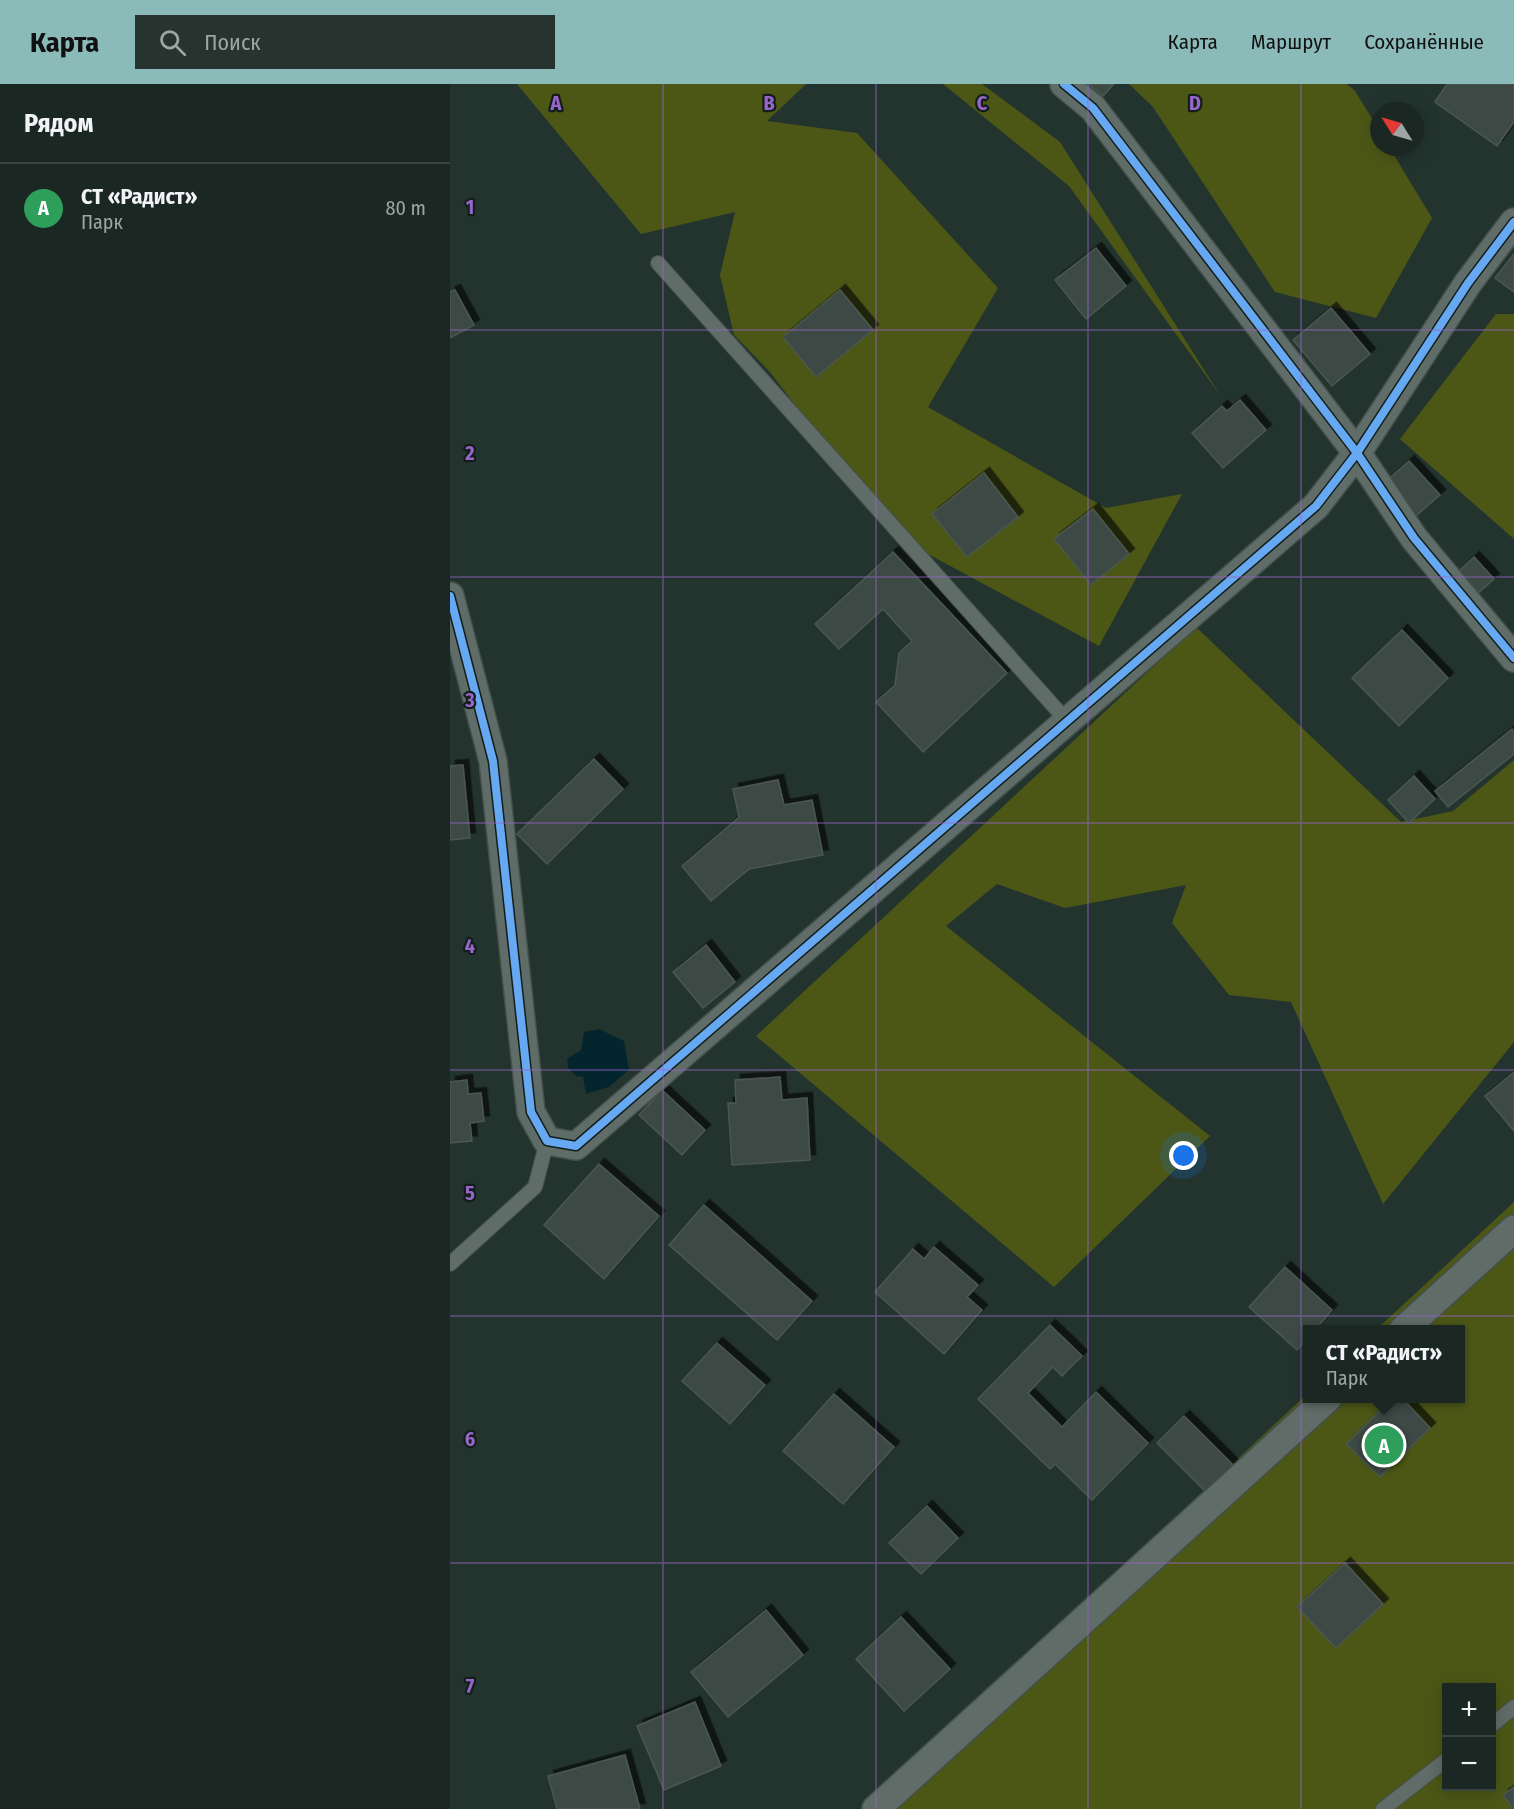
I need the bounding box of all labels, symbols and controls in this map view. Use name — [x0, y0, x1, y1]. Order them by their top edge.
search box — [135, 15, 555, 69]
text: Карта — [30, 26, 99, 59]
icon: search — [156, 26, 189, 59]
text: Поиск — [204, 29, 261, 56]
text: Карта — [1168, 29, 1218, 55]
text: Маршрут — [1251, 29, 1331, 55]
text: Сохранённые — [1364, 29, 1484, 55]
text: A — [550, 91, 563, 115]
text: B — [763, 91, 775, 115]
text: C — [977, 91, 988, 115]
text: D — [1189, 91, 1201, 115]
north arrow — [1370, 102, 1424, 156]
text: Рядом — [24, 108, 93, 139]
text: СТ «Радист» — [81, 183, 197, 210]
text: 1 — [466, 195, 474, 219]
text: A — [38, 196, 49, 220]
text: 80 m — [386, 196, 426, 220]
text: Парк — [81, 210, 123, 234]
text: 2 — [464, 441, 475, 465]
text: 3 — [464, 688, 475, 712]
text: 4 — [465, 934, 475, 958]
your location — [1169, 1141, 1198, 1170]
text: 5 — [465, 1181, 475, 1205]
popup — [1303, 1325, 1465, 1403]
text: СТ «Радист» — [1326, 1339, 1442, 1366]
text: Парк — [1326, 1366, 1368, 1390]
pin: A — [1364, 1422, 1404, 1468]
text: 6 — [465, 1427, 475, 1451]
text: 7 — [466, 1674, 475, 1698]
map controls — [1442, 1683, 1496, 1791]
button: + — [1442, 1683, 1496, 1737]
button: − — [1442, 1737, 1496, 1791]

